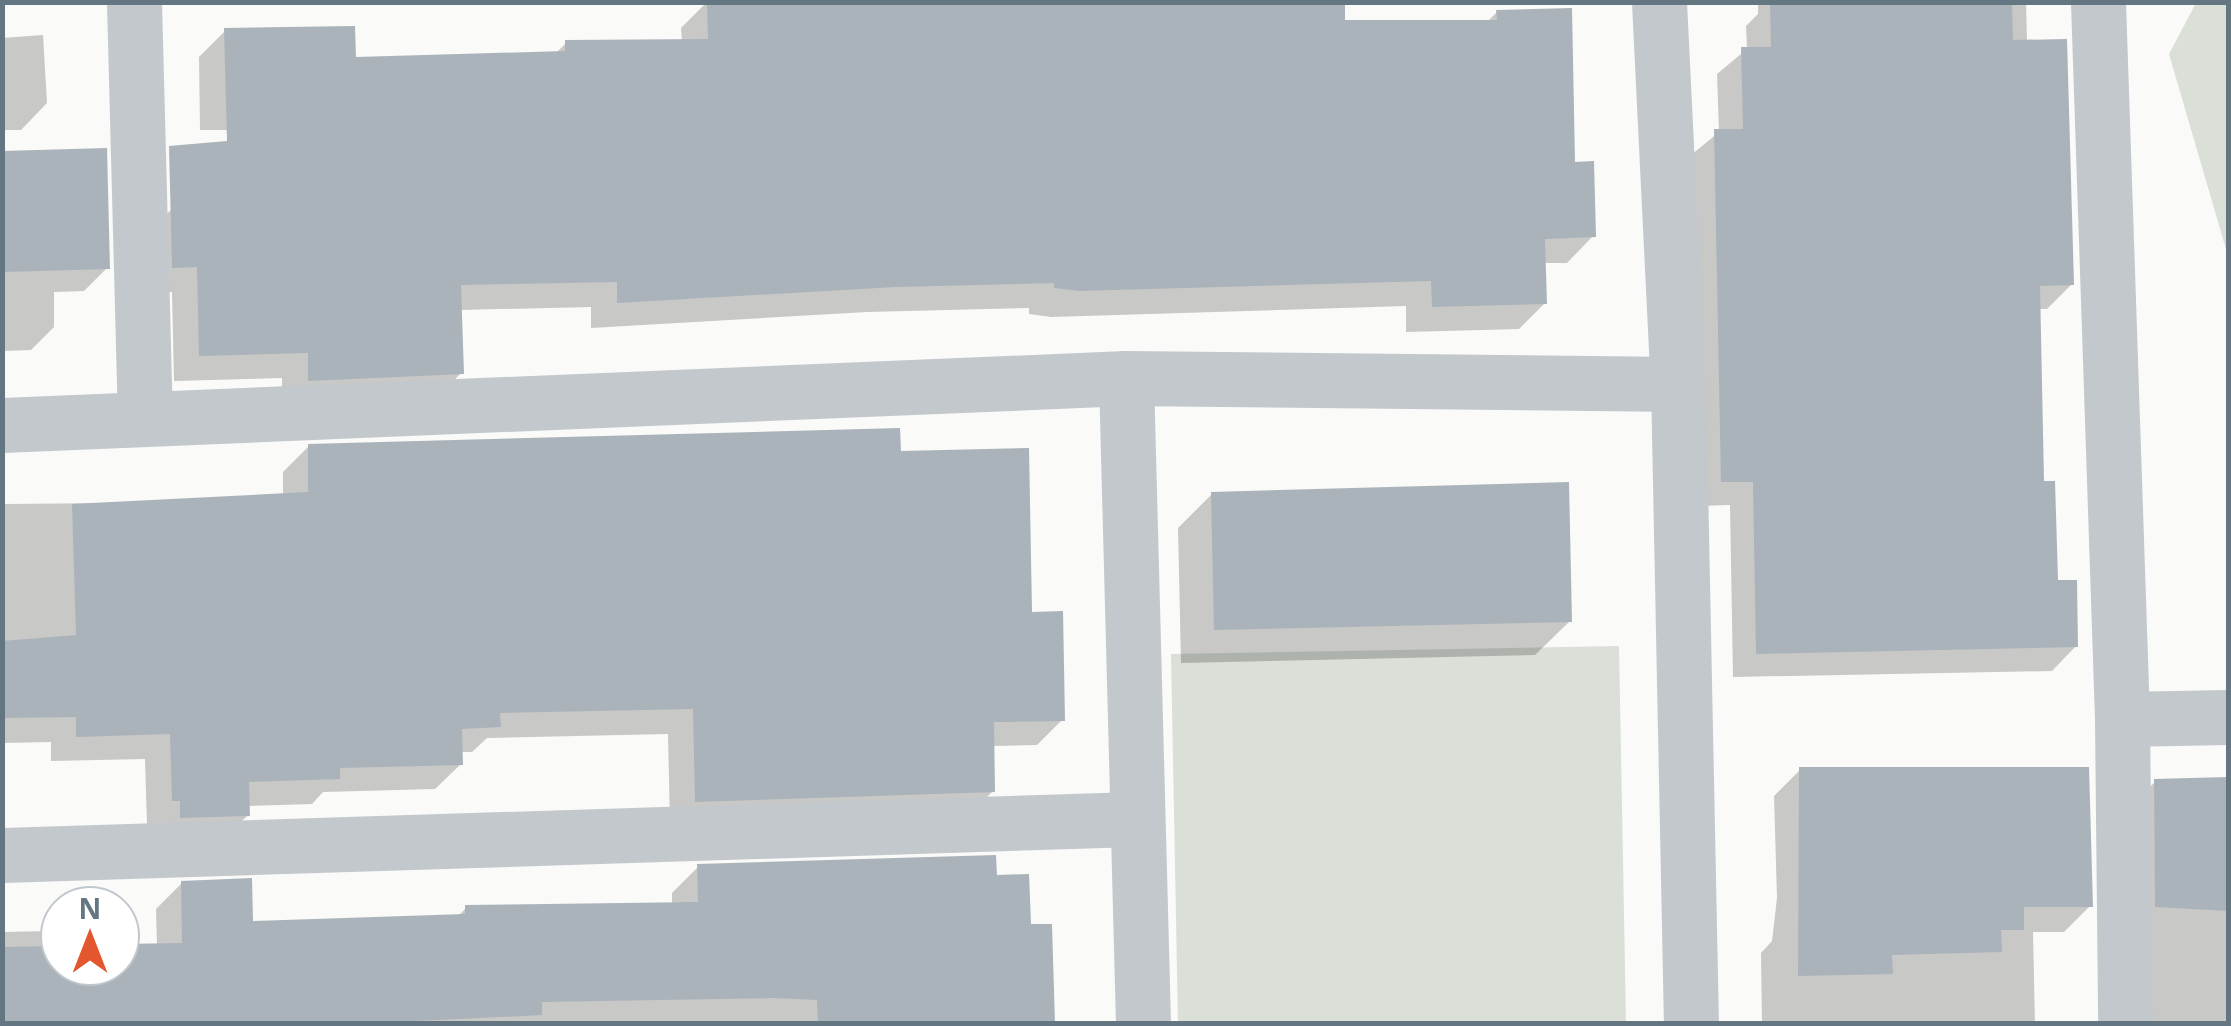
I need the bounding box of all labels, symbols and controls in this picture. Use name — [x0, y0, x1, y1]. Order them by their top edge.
north arrow — [40, 886, 140, 986]
text: N — [79, 889, 101, 927]

